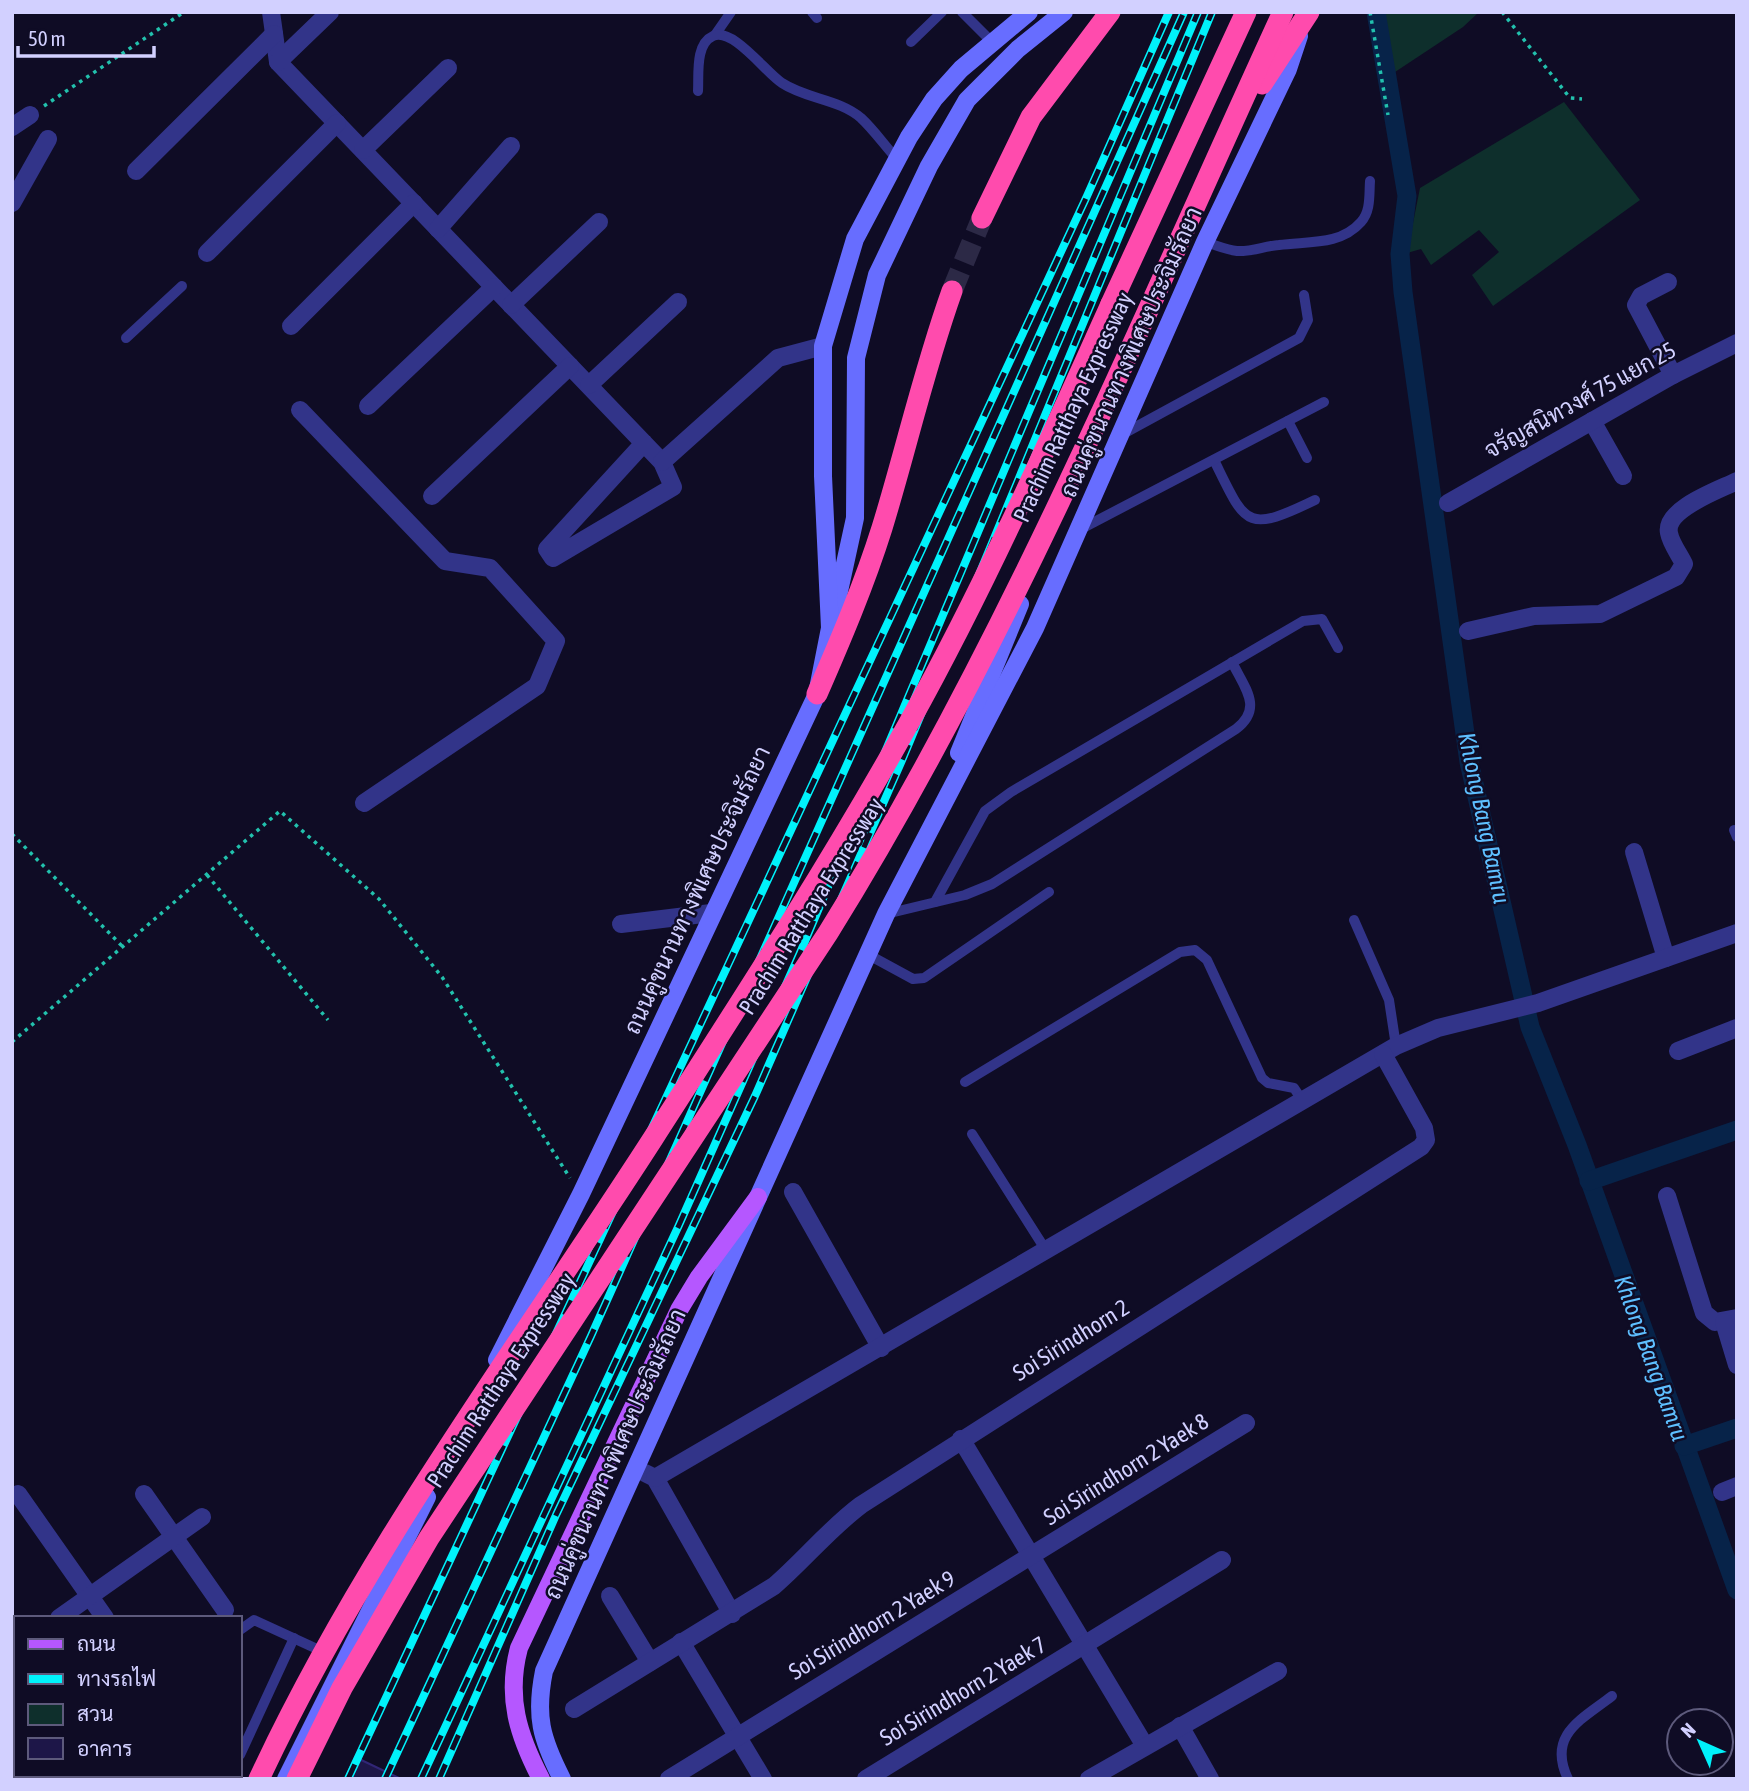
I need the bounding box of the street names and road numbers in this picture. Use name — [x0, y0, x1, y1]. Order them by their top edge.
street label: ถนนคู่ขนานทางพิเศษประจิมรัถยา — [1054, 203, 1211, 503]
street label: Prachim Ratthaya Expressway — [1008, 288, 1138, 526]
street label: จรัญสนิทวงศ์ 75 แยก 25 — [1478, 334, 1681, 464]
street label: ถนนคู่ขนานทางพิเศษประจิมรัถยา — [618, 741, 779, 1040]
street label: Prachim Ratthaya Expressway — [734, 793, 888, 1019]
street label: Prachim Ratthaya Expressway — [422, 1268, 580, 1492]
street label: Soi Sirindhorn 2 — [1008, 1294, 1134, 1386]
street label: ถนนคู่ขนานทางพิเศษประจิมรัถยา — [538, 1305, 695, 1605]
street label: Soi Sirindhorn 2 Yaek 8 — [1039, 1408, 1213, 1530]
street label: Soi Sirindhorn 2 Yaek 9 — [784, 1565, 960, 1685]
street label: Soi Sirindhorn 2 Yaek 7 — [875, 1631, 1051, 1751]

